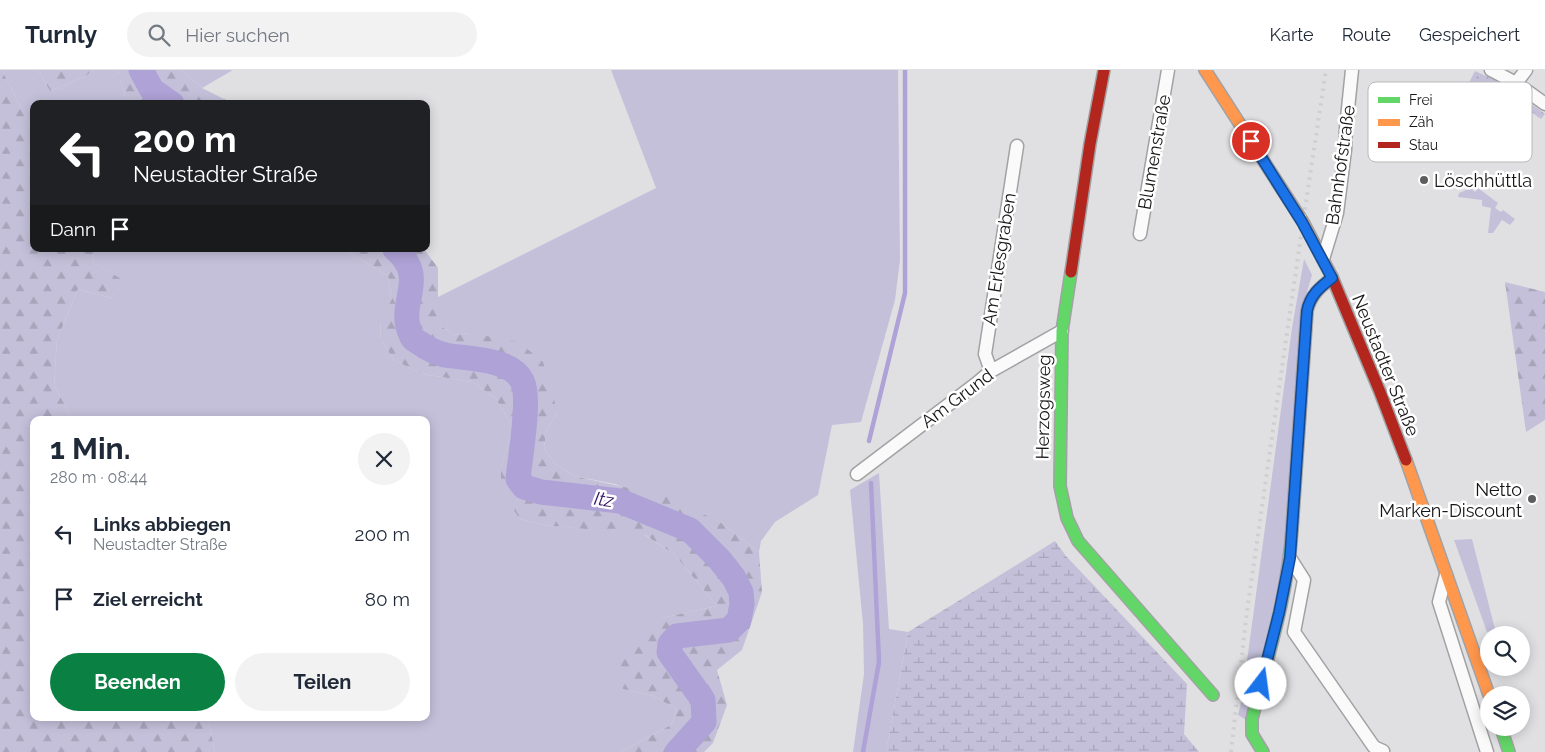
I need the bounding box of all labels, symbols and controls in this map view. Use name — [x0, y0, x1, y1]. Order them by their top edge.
search box — [127, 12, 477, 57]
text: Turnly — [25, 20, 97, 49]
icon: search — [145, 21, 173, 49]
text: Hier suchen — [185, 24, 290, 46]
text: Karte — [1270, 24, 1314, 45]
text: Route — [1342, 24, 1391, 45]
text: Gespeichert — [1419, 24, 1520, 45]
legend — [1368, 82, 1532, 162]
street label: Blumenstraße — [1134, 92, 1175, 211]
text: Frei — [1409, 92, 1433, 108]
street label: Bahnhofstraße — [1321, 103, 1359, 226]
text: Zäh — [1409, 114, 1434, 130]
text: 200 m — [133, 119, 237, 160]
icon: left — [50, 120, 115, 185]
pin — [1230, 120, 1272, 162]
icon: arrive — [1237, 127, 1265, 155]
text: Stau — [1409, 137, 1438, 153]
text: Neustadter Straße — [133, 161, 318, 187]
place label: Löschhüttla — [1434, 170, 1532, 191]
marker: Löschhüttla — [1418, 174, 1430, 186]
street label: Am Erlesgraben — [978, 191, 1020, 327]
icon: arrive — [106, 215, 134, 243]
text: Dann — [50, 218, 96, 240]
street label: Neustadter Straße — [1348, 291, 1424, 439]
street label: Herzogsweg — [1032, 354, 1054, 460]
street label: Am Grund — [917, 364, 997, 432]
text: 1 Min. — [50, 431, 131, 466]
button: close — [358, 433, 410, 485]
text: 280 m · 08:44 — [50, 468, 147, 487]
place label: Netto Marken-Discount — [1379, 479, 1522, 521]
water label: Itz — [593, 487, 616, 512]
marker: Netto Marken-Discount — [1526, 493, 1538, 505]
text: Links abbiegen — [93, 513, 231, 535]
icon: left — [50, 520, 78, 548]
text: 200 m — [355, 523, 410, 545]
text: Neustadter Straße — [93, 535, 227, 554]
icon: arrive — [50, 585, 78, 613]
text: Ziel erreicht — [93, 588, 203, 610]
text: 80 m — [365, 588, 410, 610]
map controls — [1480, 626, 1530, 736]
button: search — [1480, 626, 1530, 676]
button: Beenden — [50, 653, 225, 711]
button: Teilen — [235, 653, 410, 711]
position arrow — [1234, 657, 1286, 709]
button: layers — [1480, 686, 1530, 736]

